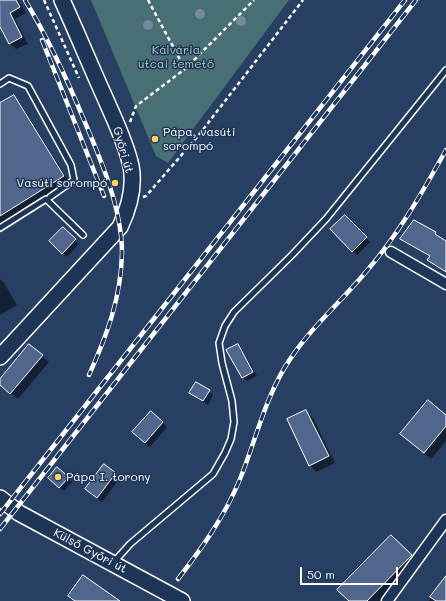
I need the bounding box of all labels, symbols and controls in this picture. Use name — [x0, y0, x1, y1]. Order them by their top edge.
park label: Kálvária utcai temető — [138, 43, 214, 71]
street label: Győri út — [110, 125, 136, 175]
place label: Pápa, vasúti sorompó — [163, 125, 235, 153]
marker: Pápa, vasúti sorompó — [150, 134, 160, 144]
place label: Vasúti sorompó — [16, 176, 107, 190]
marker: Vasúti sorompó — [110, 178, 120, 188]
place label: Pápa I. torony — [66, 470, 151, 484]
marker: Pápa I. torony — [53, 472, 63, 482]
street label: Külső Győri út — [51, 526, 129, 576]
scale bar — [302, 559, 400, 585]
text: 50 m — [307, 566, 335, 582]

